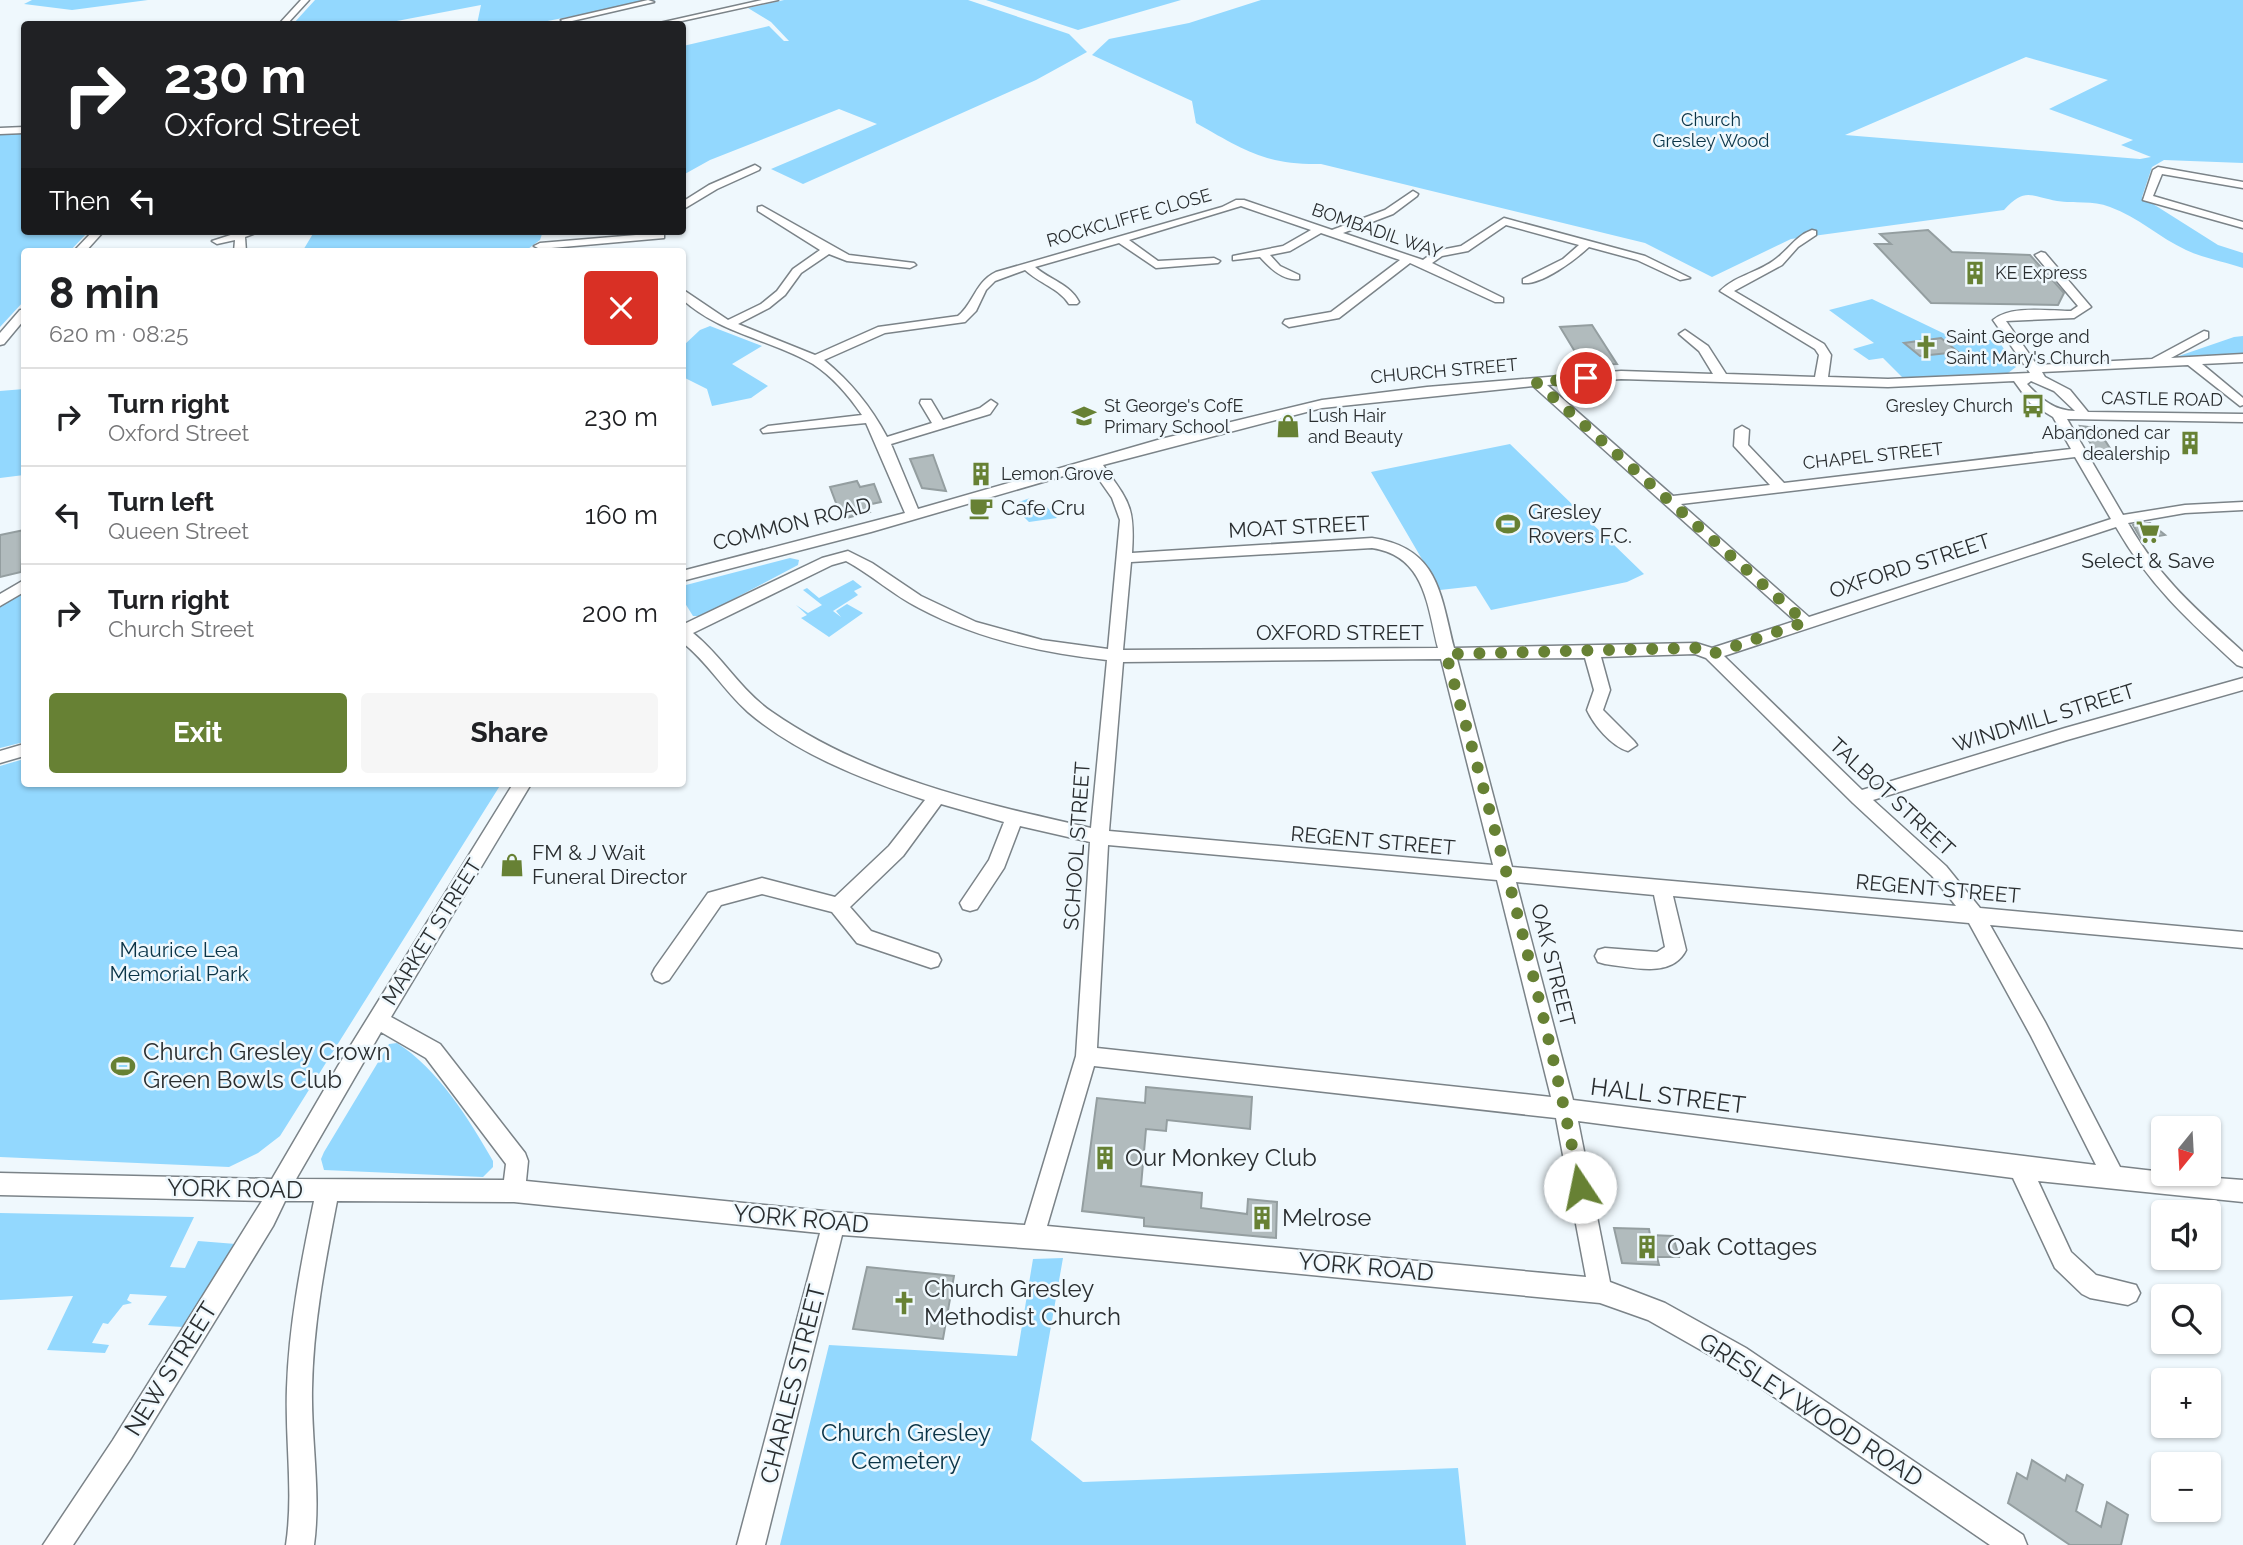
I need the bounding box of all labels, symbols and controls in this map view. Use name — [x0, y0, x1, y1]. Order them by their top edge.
text: 230 m — [164, 47, 306, 104]
icon: right — [49, 49, 140, 140]
text: Oxford Street — [164, 106, 360, 143]
park label: Church Gresley Wood — [1653, 109, 1769, 151]
icon: left — [124, 182, 162, 220]
street label: ROCKCLIFFE CLOSE — [1044, 184, 1214, 251]
text: Then — [49, 186, 110, 216]
street label: BOMBADIL WAY — [1309, 198, 1445, 263]
building icon: KE Express — [1961, 259, 1989, 287]
place label: KE Express — [1995, 262, 2088, 283]
text: 8 min — [49, 269, 160, 318]
button: close — [584, 271, 658, 345]
text: 620 m · 08:25 — [49, 320, 189, 347]
place label: Saint George and Saint Mary's Church — [1946, 326, 2110, 368]
church icon: Saint George and Saint Mary's Church — [1912, 333, 1940, 361]
pin — [1556, 348, 1616, 408]
street label: CHURCH STREET — [1369, 354, 1518, 387]
icon: arrive — [1567, 359, 1605, 397]
street label: CASTLE ROAD — [2101, 387, 2223, 410]
text: Turn right — [108, 389, 229, 419]
bus stop icon: Gresley Church — [2019, 392, 2047, 420]
place label: St George's CofE Primary School — [1104, 395, 1244, 437]
place label: Gresley Church — [1886, 395, 2013, 416]
icon: right — [49, 398, 87, 436]
text: 230 m — [584, 402, 658, 432]
school or university icon: St George's CofE Primary School — [1070, 402, 1098, 430]
place label: Lush Hair and Beauty — [1308, 405, 1403, 447]
shop icon: Lush Hair and Beauty — [1274, 412, 1302, 440]
text: Oxford Street — [108, 419, 249, 446]
place label: Abandoned car dealership — [2042, 422, 2171, 464]
building icon: Abandoned car dealership — [2176, 429, 2204, 457]
street label: CHAPEL STREET — [1802, 438, 1944, 473]
building icon: Lemon Grove — [967, 460, 995, 488]
place label: Lemon Grove — [1001, 463, 1114, 484]
text: Turn left — [108, 487, 214, 517]
street label: COMMON ROAD — [710, 492, 874, 555]
cafe icon: Cafe Cru — [967, 494, 995, 522]
place label: Cafe Cru — [1001, 495, 1085, 520]
icon: left — [49, 496, 87, 534]
place label: Gresley Rovers F.C. — [1528, 499, 1632, 548]
text: 160 m — [585, 500, 658, 530]
street label: MOAT STREET — [1228, 510, 1371, 543]
sports icon: Gresley Rovers F.C. — [1494, 510, 1522, 538]
text: Queen Street — [108, 517, 249, 544]
supermarket icon: Select & Save — [2134, 518, 2162, 546]
street label: OXFORD STREET — [1826, 528, 1994, 603]
place label: Select & Save — [2081, 548, 2215, 573]
text: Turn right — [108, 585, 229, 615]
icon: right — [49, 594, 87, 632]
text: 200 m — [582, 598, 658, 628]
text: Church Street — [108, 615, 254, 642]
street label: OXFORD STREET — [1256, 620, 1424, 645]
street label: WINDMILL STREET — [1950, 678, 2138, 757]
button: Exit — [49, 693, 347, 773]
button: Share — [361, 693, 658, 773]
street label: TALBOT STREET — [1824, 732, 1960, 861]
street label: SCHOOL STREET — [1058, 761, 1095, 931]
street label: REGENT STREET — [1290, 821, 1457, 860]
place label: FM & J Wait Funeral Director — [532, 840, 688, 889]
shop icon: FM & J Wait Funeral Director — [498, 851, 526, 879]
street label: MARKET STREET — [377, 854, 487, 1010]
street label: REGENT STREET — [1855, 869, 2022, 908]
street label: OAK STREET — [1526, 901, 1581, 1029]
park label: Maurice Lea Memorial Park — [109, 937, 249, 986]
place label: Church Gresley Crown Green Bowls Club — [143, 1037, 391, 1094]
sports icon: Church Gresley Crown Green Bowls Club — [109, 1052, 137, 1080]
street label: HALL STREET — [1589, 1072, 1748, 1119]
north arrow — [2151, 1116, 2221, 1186]
map controls — [2151, 1116, 2221, 1522]
place label: Our Monkey Club — [1125, 1143, 1317, 1172]
building icon: Our Monkey Club — [1091, 1144, 1119, 1172]
position arrow — [1543, 1150, 1617, 1224]
street label: YORK ROAD — [167, 1173, 303, 1204]
street label: YORK ROAD — [732, 1198, 870, 1239]
button: sound — [2151, 1200, 2221, 1270]
place label: Melrose — [1282, 1203, 1371, 1232]
building icon: Melrose — [1248, 1204, 1276, 1232]
place label: Oak Cottages — [1667, 1232, 1817, 1261]
building icon: Oak Cottages — [1633, 1233, 1661, 1261]
street label: YORK ROAD — [1297, 1246, 1435, 1287]
place label: Church Gresley Methodist Church — [924, 1274, 1121, 1331]
street label: CHARLES STREET — [754, 1281, 831, 1486]
button: search — [2151, 1284, 2221, 1354]
church icon: Church Gresley Methodist Church — [890, 1289, 918, 1317]
street label: NEW STREET — [118, 1296, 223, 1441]
street label: GRESLEY WOOD ROAD — [1694, 1326, 1929, 1493]
button: + — [2151, 1368, 2221, 1438]
park label: Church Gresley Cemetery — [821, 1418, 991, 1475]
button: − — [2151, 1452, 2221, 1522]

